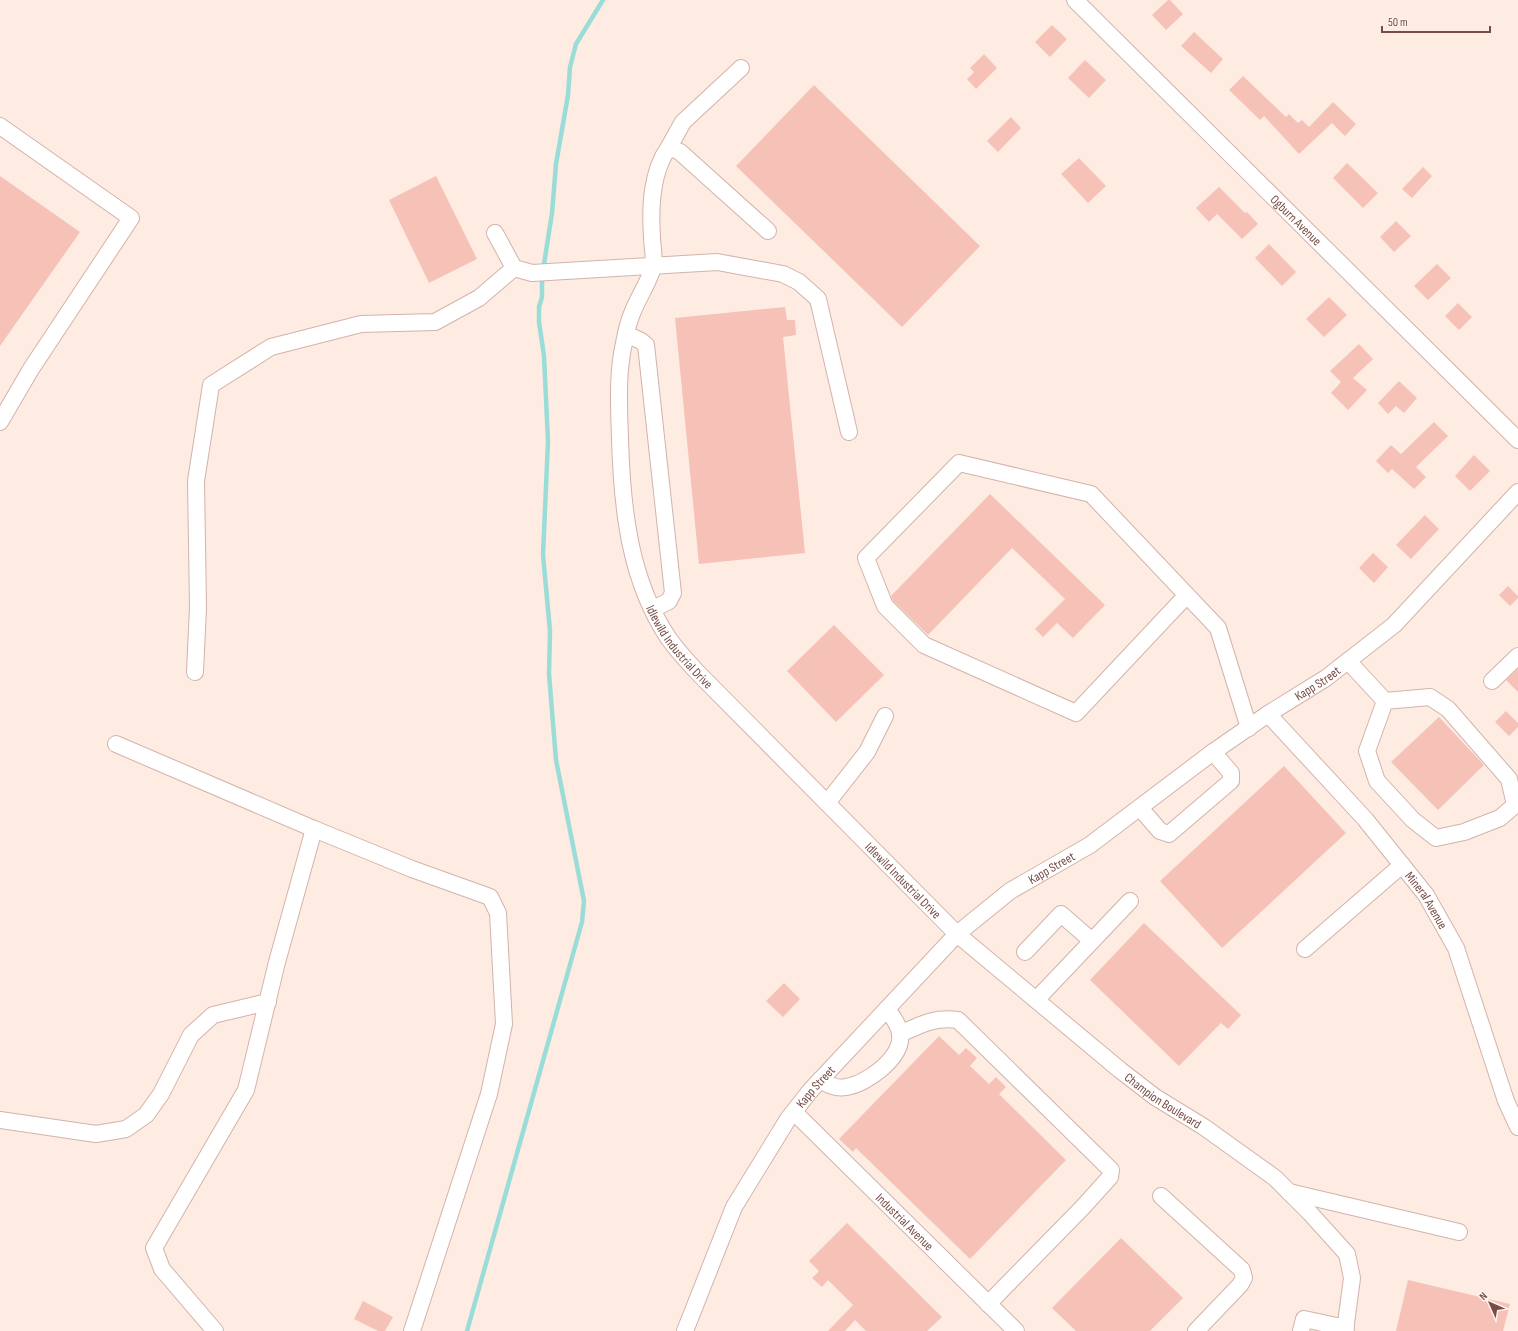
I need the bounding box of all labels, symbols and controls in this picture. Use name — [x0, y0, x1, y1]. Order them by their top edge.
scale bar — [1382, 8, 1490, 34]
text: 50 m — [1388, 15, 1408, 30]
street label: Ogburn Avenue — [1267, 192, 1325, 249]
street label: Idlewild Industrial Drive — [642, 603, 716, 692]
street label: Kapp Street — [1292, 663, 1344, 704]
street label: Idlewild Industrial Drive — [861, 839, 944, 922]
street label: Kapp Street — [1026, 848, 1078, 888]
street label: Mineral Avenue — [1401, 869, 1451, 932]
street label: Kapp Street — [793, 1063, 839, 1111]
street label: Champion Boulevard — [1121, 1069, 1204, 1132]
street label: Industrial Avenue — [872, 1190, 937, 1254]
north arrow — [1470, 1283, 1510, 1323]
text: N — [1477, 1290, 1490, 1303]

